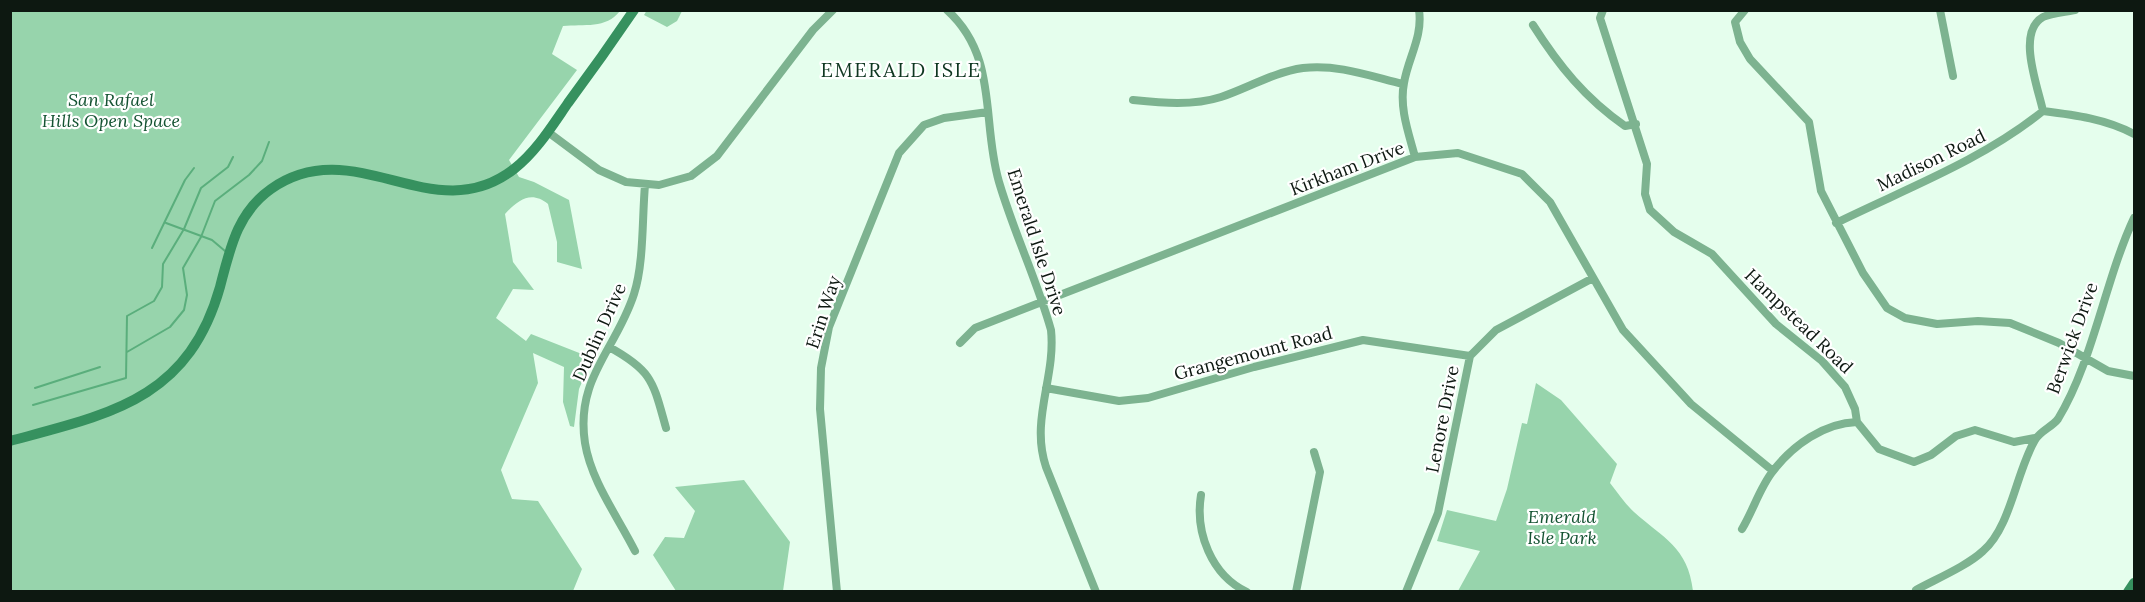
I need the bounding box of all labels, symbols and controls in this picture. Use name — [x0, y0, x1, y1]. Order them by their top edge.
district label: EMERALD ISLE — [820, 57, 982, 82]
park label: San Rafael Hills Open Space — [42, 88, 180, 132]
street label: Madison Road — [1873, 124, 1989, 196]
street label: Kirkham Drive — [1287, 136, 1408, 200]
street label: Emerald Isle Drive — [1002, 166, 1072, 319]
street label: Hampstead Road — [1740, 264, 1858, 379]
street label: Erin Way — [800, 272, 846, 351]
street label: Dublin Drive — [567, 279, 631, 385]
street label: Berwick Drive — [2041, 279, 2103, 397]
street label: Grangemount Road — [1171, 321, 1335, 385]
street label: Lenore Drive — [1420, 363, 1464, 475]
park label: Emerald Isle Park — [1527, 505, 1597, 549]

